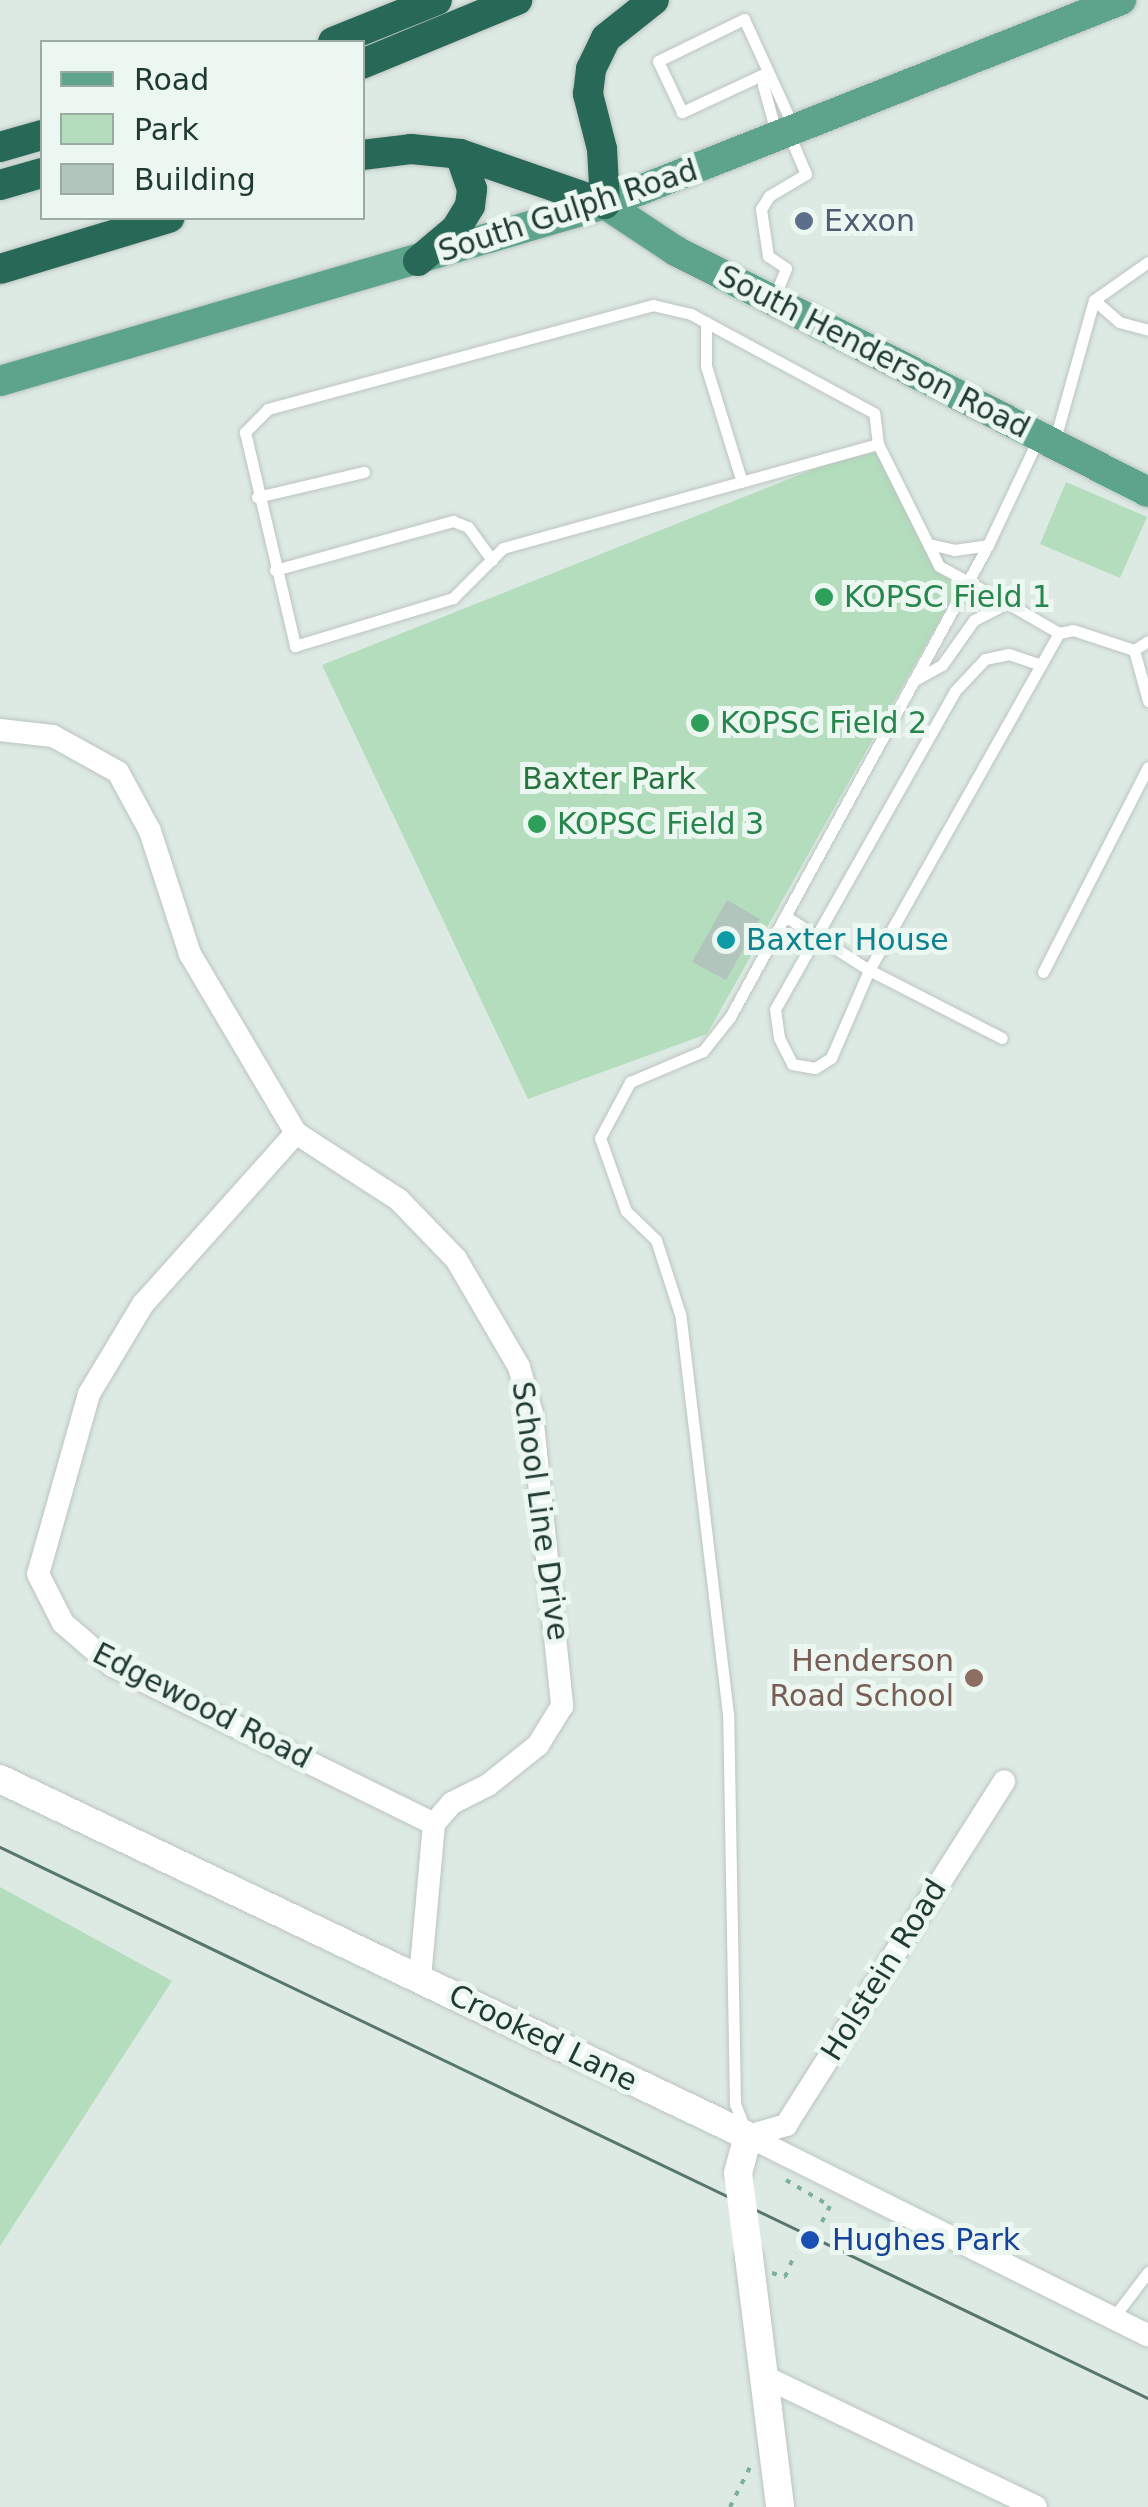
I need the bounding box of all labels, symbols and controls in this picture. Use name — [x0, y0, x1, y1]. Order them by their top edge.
legend — [40, 40, 365, 220]
text: Road — [134, 62, 209, 97]
text: Park — [134, 112, 199, 147]
street label: South Gulph Road — [434, 152, 702, 270]
text: Building — [134, 162, 256, 197]
place label: Exxon — [824, 203, 915, 239]
marker: Exxon — [793, 210, 815, 232]
street label: South Henderson Road — [712, 258, 1036, 446]
place label: KOPSC Field 1 — [844, 579, 1051, 615]
marker: KOPSC Field 1 — [813, 586, 835, 608]
place label: KOPSC Field 2 — [720, 705, 927, 741]
marker: KOPSC Field 2 — [689, 712, 711, 734]
park label: Baxter Park — [522, 761, 696, 797]
place label: KOPSC Field 3 — [557, 806, 764, 842]
marker: KOPSC Field 3 — [526, 813, 548, 835]
place label: Baxter House — [746, 922, 949, 958]
marker: Baxter House — [715, 929, 737, 951]
street label: School Line Drive — [504, 1379, 576, 1643]
street label: Edgewood Road — [87, 1635, 317, 1777]
place label: Henderson Road School — [770, 1643, 954, 1714]
marker: Henderson Road School — [963, 1667, 985, 1689]
street label: Holstein Road — [814, 1873, 954, 2067]
street label: Crooked Lane — [443, 1977, 643, 2099]
place label: Hughes Park — [832, 2222, 1020, 2258]
marker: Hughes Park — [797, 2227, 823, 2253]

